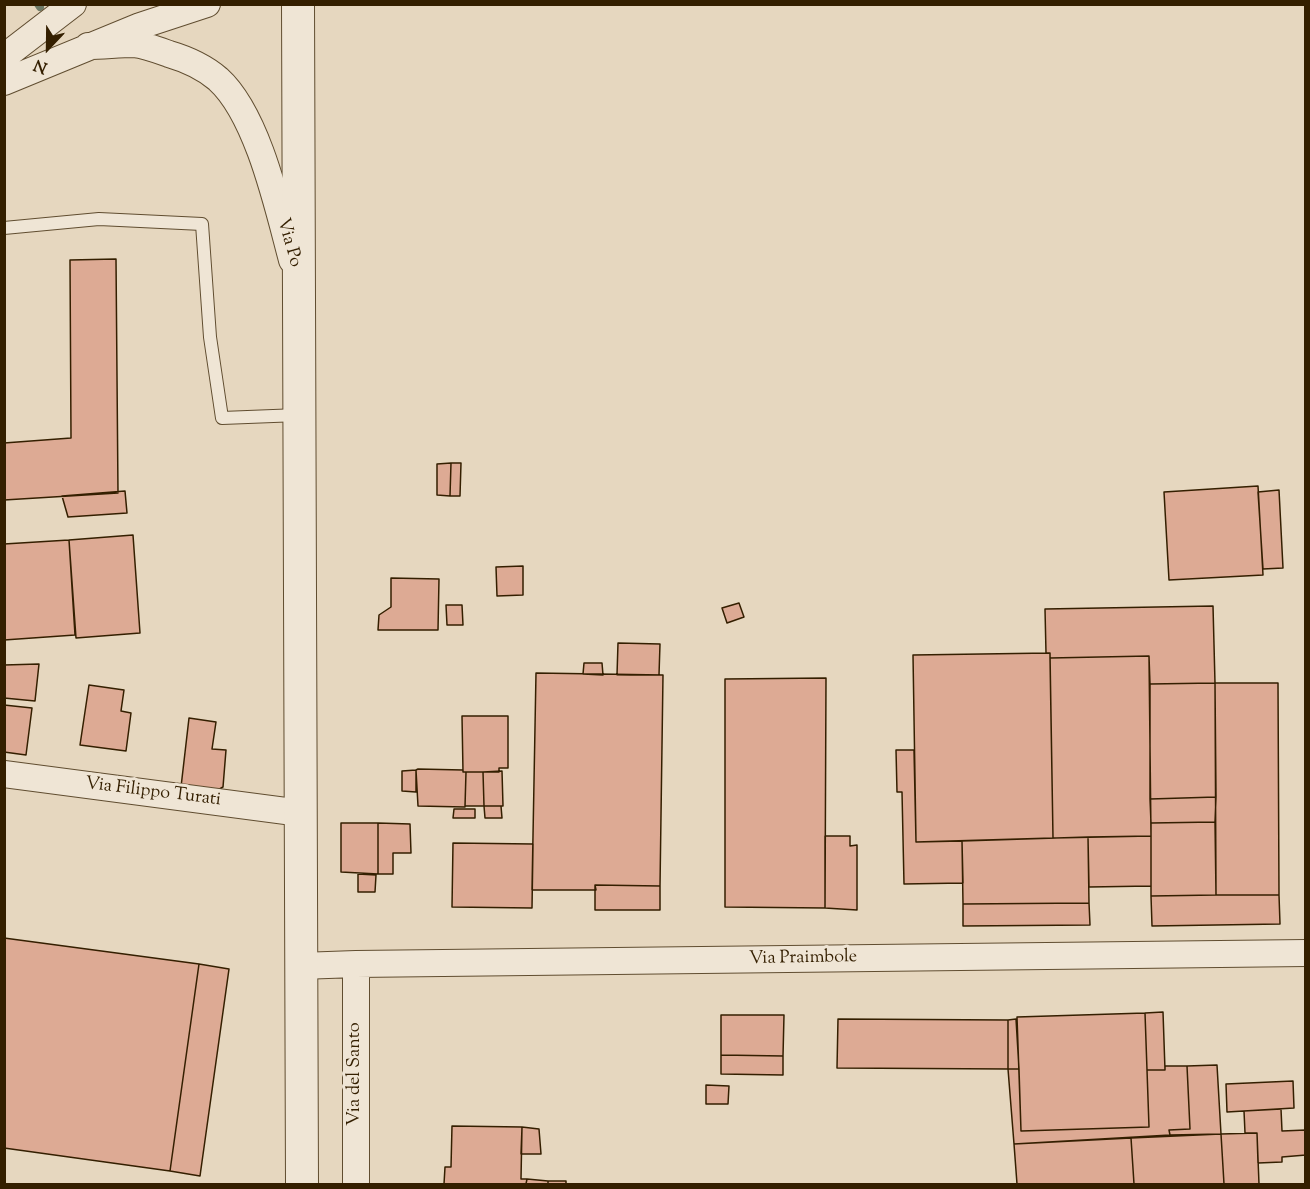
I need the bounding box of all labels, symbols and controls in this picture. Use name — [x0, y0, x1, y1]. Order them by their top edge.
north arrow — [18, 18, 78, 78]
text: N — [31, 52, 51, 78]
street label: Via Po — [271, 216, 305, 270]
street label: Via Filippo Turati — [84, 774, 222, 812]
street label: Via Praimbole — [749, 947, 857, 971]
street label: Via del Santo — [345, 1022, 367, 1126]

